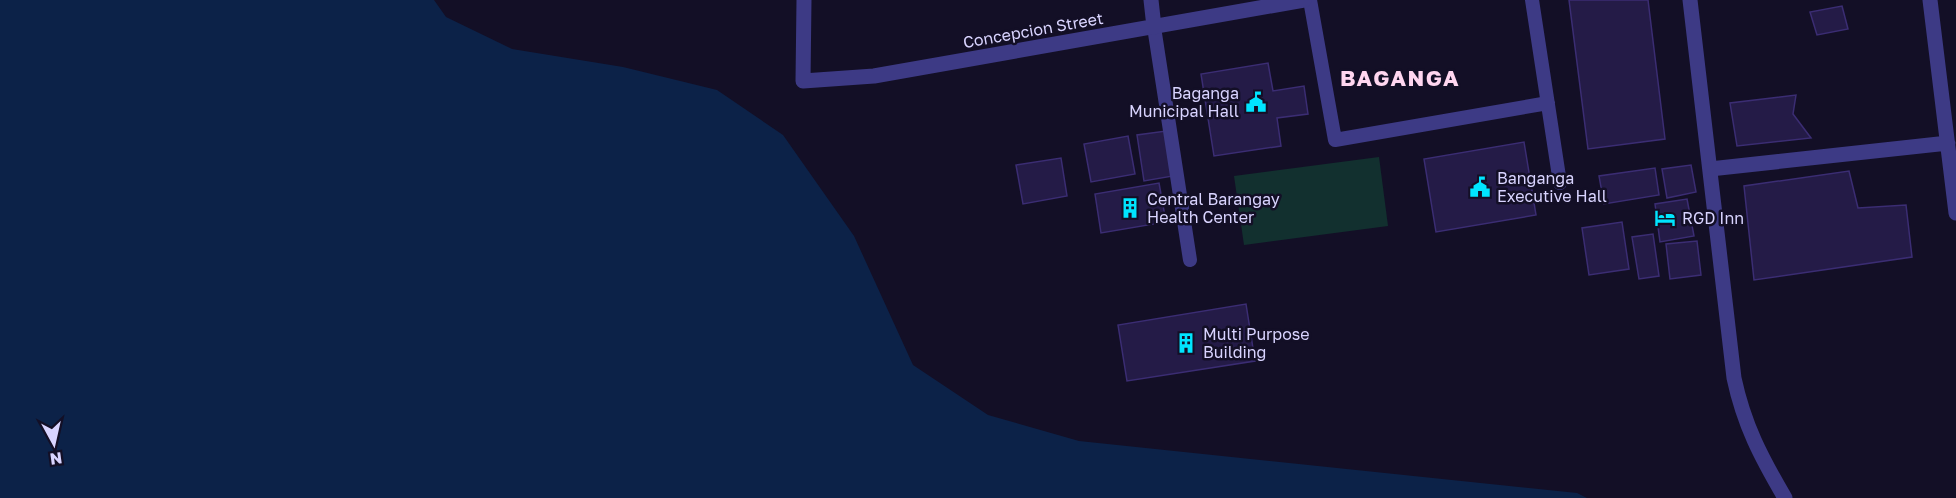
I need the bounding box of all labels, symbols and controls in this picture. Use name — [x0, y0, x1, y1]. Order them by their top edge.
street label: Concepcion Street — [961, 8, 1105, 52]
district label: BAGANGA — [1340, 64, 1460, 91]
place label: Baganga Municipal Hall — [1129, 83, 1239, 121]
public building icon: Baganga Municipal Hall — [1244, 90, 1268, 114]
place label: Banganga Executive Hall — [1497, 168, 1607, 206]
public building icon: Banganga Executive Hall — [1468, 175, 1492, 199]
place label: Central Barangay Health Center — [1147, 189, 1280, 227]
building icon: Central Barangay Health Center — [1118, 196, 1142, 220]
hotel icon: RGD Inn — [1653, 206, 1677, 230]
place label: RGD Inn — [1682, 208, 1744, 228]
place label: Multi Purpose Building — [1203, 324, 1310, 362]
building icon: Multi Purpose Building — [1174, 331, 1198, 355]
north arrow — [24, 414, 84, 474]
text: N — [49, 448, 64, 470]

